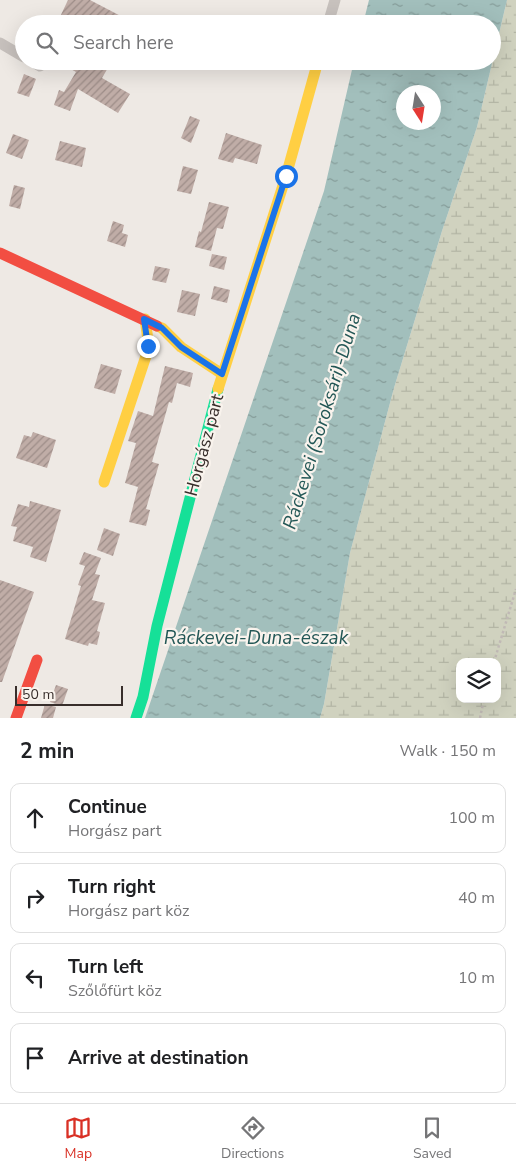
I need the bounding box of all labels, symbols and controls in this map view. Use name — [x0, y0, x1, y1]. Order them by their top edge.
search box — [15, 15, 501, 70]
icon: search — [33, 29, 61, 57]
text: Search here — [73, 30, 174, 56]
north arrow — [396, 85, 441, 130]
route start — [275, 165, 298, 188]
water label: Ráckevei (Soroksári)-Duna — [277, 310, 367, 533]
route end — [137, 335, 160, 358]
street label: Horgász part — [179, 391, 229, 499]
water label: Ráckevei-Duna-észak — [164, 625, 349, 651]
map controls — [456, 658, 501, 703]
button: layers — [456, 658, 501, 703]
scale bar — [15, 683, 122, 706]
text: 50 m — [22, 685, 54, 704]
text: 2 min — [20, 737, 74, 765]
text: Walk · 150 m — [400, 740, 496, 762]
text: Continue — [68, 794, 147, 820]
icon: ahead — [21, 804, 49, 832]
text: 100 m — [448, 807, 495, 829]
text: Horgász part — [68, 820, 161, 842]
text: Turn right — [68, 874, 155, 900]
icon: right — [21, 884, 49, 912]
text: 40 m — [458, 887, 495, 909]
text: Horgász part köz — [68, 900, 189, 922]
text: Turn left — [68, 954, 143, 980]
icon: left — [21, 964, 49, 992]
text: 10 m — [458, 967, 495, 989]
text: Szőlőfürt köz — [68, 980, 162, 1002]
icon: arrive — [21, 1044, 49, 1072]
text: Arrive at destination — [68, 1045, 249, 1071]
tab: Map — [64, 1114, 92, 1163]
tab: Directions — [221, 1114, 284, 1163]
tab: Saved — [413, 1114, 452, 1163]

